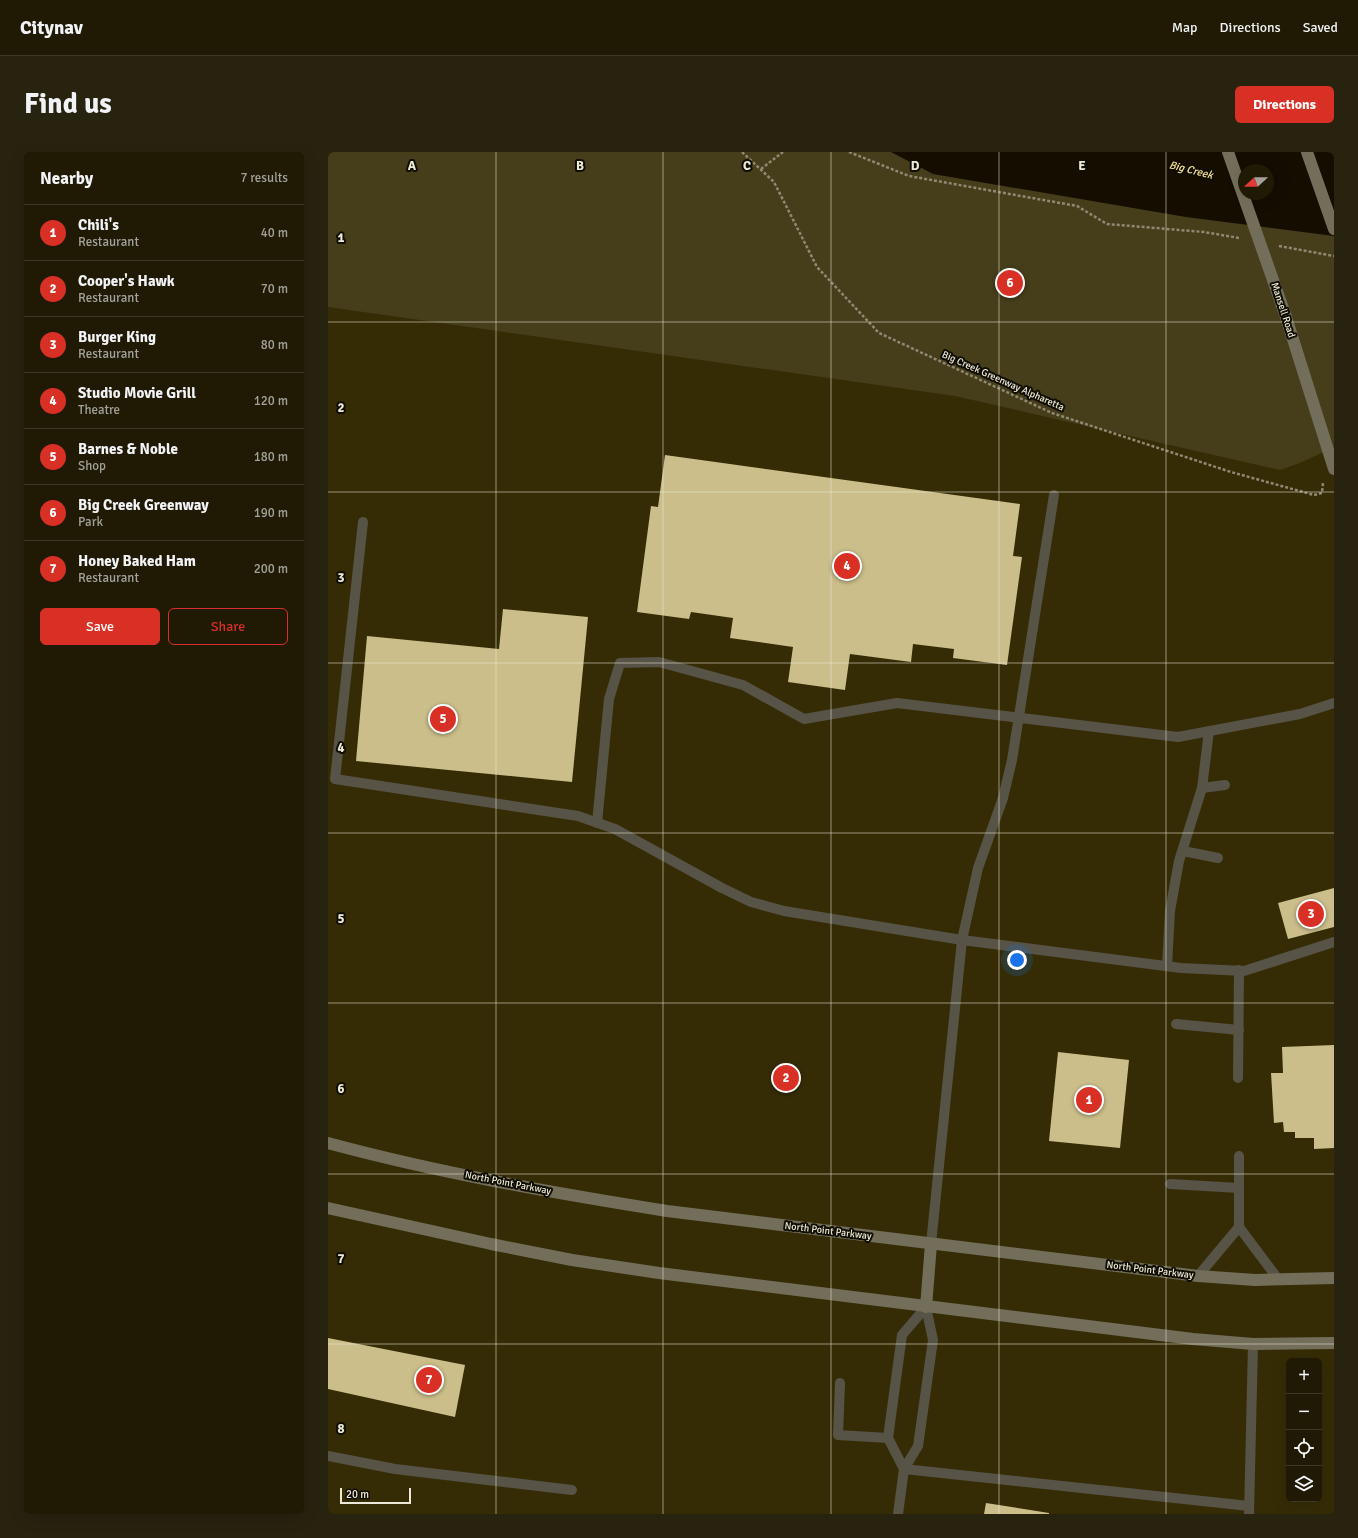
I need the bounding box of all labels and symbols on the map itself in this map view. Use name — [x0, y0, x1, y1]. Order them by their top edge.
text: A — [408, 158, 417, 174]
text: B — [576, 158, 584, 174]
text: C — [743, 158, 751, 174]
text: D — [911, 158, 920, 174]
text: E — [1078, 158, 1086, 174]
water label: Big Creek — [1168, 158, 1216, 182]
north arrow — [1238, 164, 1274, 200]
text: 1 — [337, 230, 345, 246]
pin: 6 — [997, 268, 1023, 298]
street label: Mansell Road — [1268, 281, 1298, 339]
street label: Big Creek Greenway Alpharetta — [940, 349, 1066, 413]
text: 2 — [337, 400, 345, 416]
pin: 4 — [834, 551, 860, 581]
text: 3 — [337, 570, 345, 586]
pin: 5 — [430, 704, 456, 734]
text: 4 — [337, 740, 345, 756]
pin: 3 — [1298, 899, 1324, 929]
text: 5 — [337, 911, 345, 927]
your location — [1007, 950, 1027, 970]
pin: 2 — [773, 1063, 799, 1093]
text: 6 — [337, 1081, 345, 1097]
pin: 1 — [1076, 1085, 1102, 1115]
street label: North Point Parkway — [464, 1169, 552, 1197]
street label: North Point Parkway — [784, 1220, 872, 1242]
text: 7 — [337, 1251, 345, 1267]
street label: North Point Parkway — [1106, 1259, 1194, 1281]
pin: 7 — [416, 1365, 442, 1395]
text: 8 — [337, 1421, 345, 1437]
scale bar — [340, 1486, 411, 1505]

